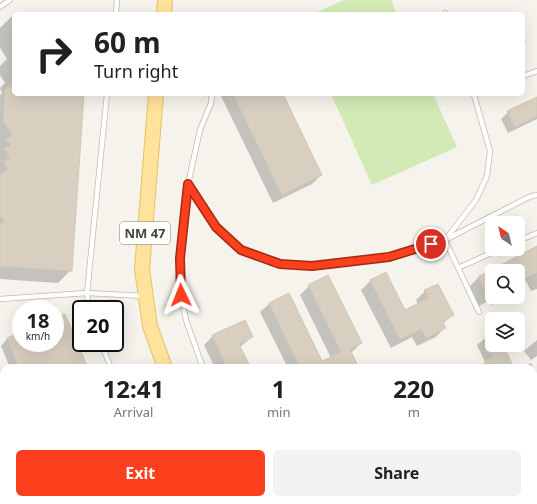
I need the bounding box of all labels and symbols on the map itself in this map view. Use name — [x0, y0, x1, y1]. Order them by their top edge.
north arrow — [485, 216, 525, 256]
road number: NM 47 — [120, 222, 170, 244]
pin — [414, 227, 448, 261]
position arrow — [160, 274, 202, 316]
speed limit sign: 20 — [72, 300, 124, 352]

